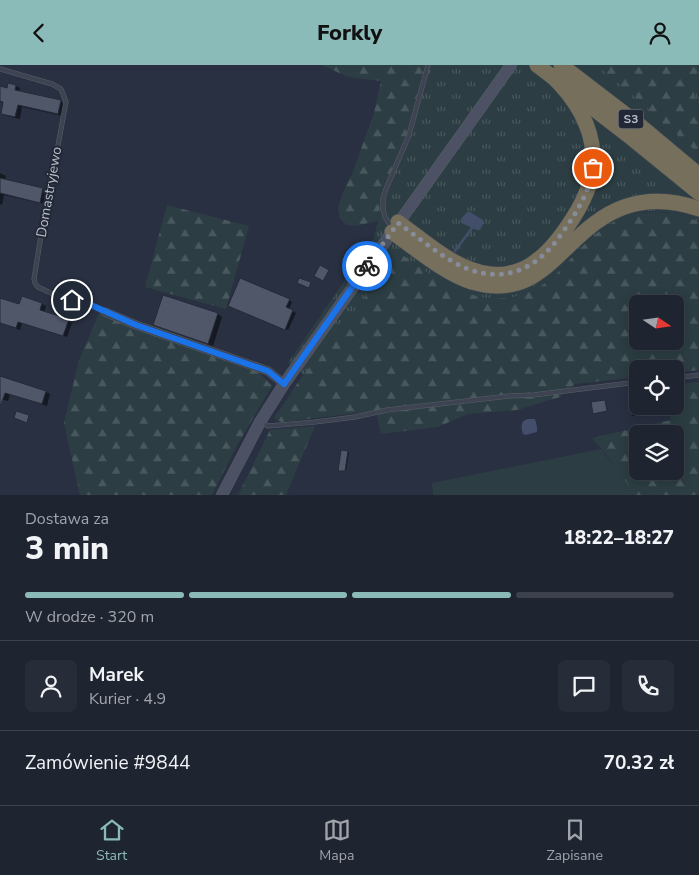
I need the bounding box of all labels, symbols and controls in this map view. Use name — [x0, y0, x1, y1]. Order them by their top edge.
text: Forkly — [317, 18, 382, 48]
icon: back — [25, 19, 53, 47]
icon: person — [646, 19, 674, 47]
road number: S3 — [618, 109, 644, 129]
street label: Domastryjewo — [32, 145, 66, 239]
pin — [572, 147, 614, 189]
icon: bag — [579, 154, 607, 182]
courier — [342, 241, 392, 291]
icon: bike — [353, 252, 381, 280]
pin — [51, 279, 93, 321]
icon: home — [58, 286, 86, 314]
north arrow — [629, 295, 684, 350]
map controls — [629, 295, 684, 480]
button: locate — [629, 360, 684, 415]
button: layers — [629, 425, 684, 480]
text: Dostawa za — [25, 508, 109, 530]
text: 18:22–18:27 — [563, 525, 674, 551]
text: 3 min — [25, 527, 109, 570]
text: W drodze · 320 m — [25, 606, 154, 628]
button: person — [25, 660, 77, 712]
button: chat — [558, 660, 610, 712]
button: phone — [622, 660, 674, 712]
text: Marek — [89, 662, 144, 688]
text: Kurier · 4.9 — [89, 688, 166, 710]
text: Zamówienie #9844 — [25, 750, 190, 776]
text: 70.32 zł — [603, 750, 674, 776]
tab: Start — [96, 816, 127, 865]
tab: Mapa — [319, 816, 354, 865]
tab: Zapisane — [546, 816, 603, 865]

